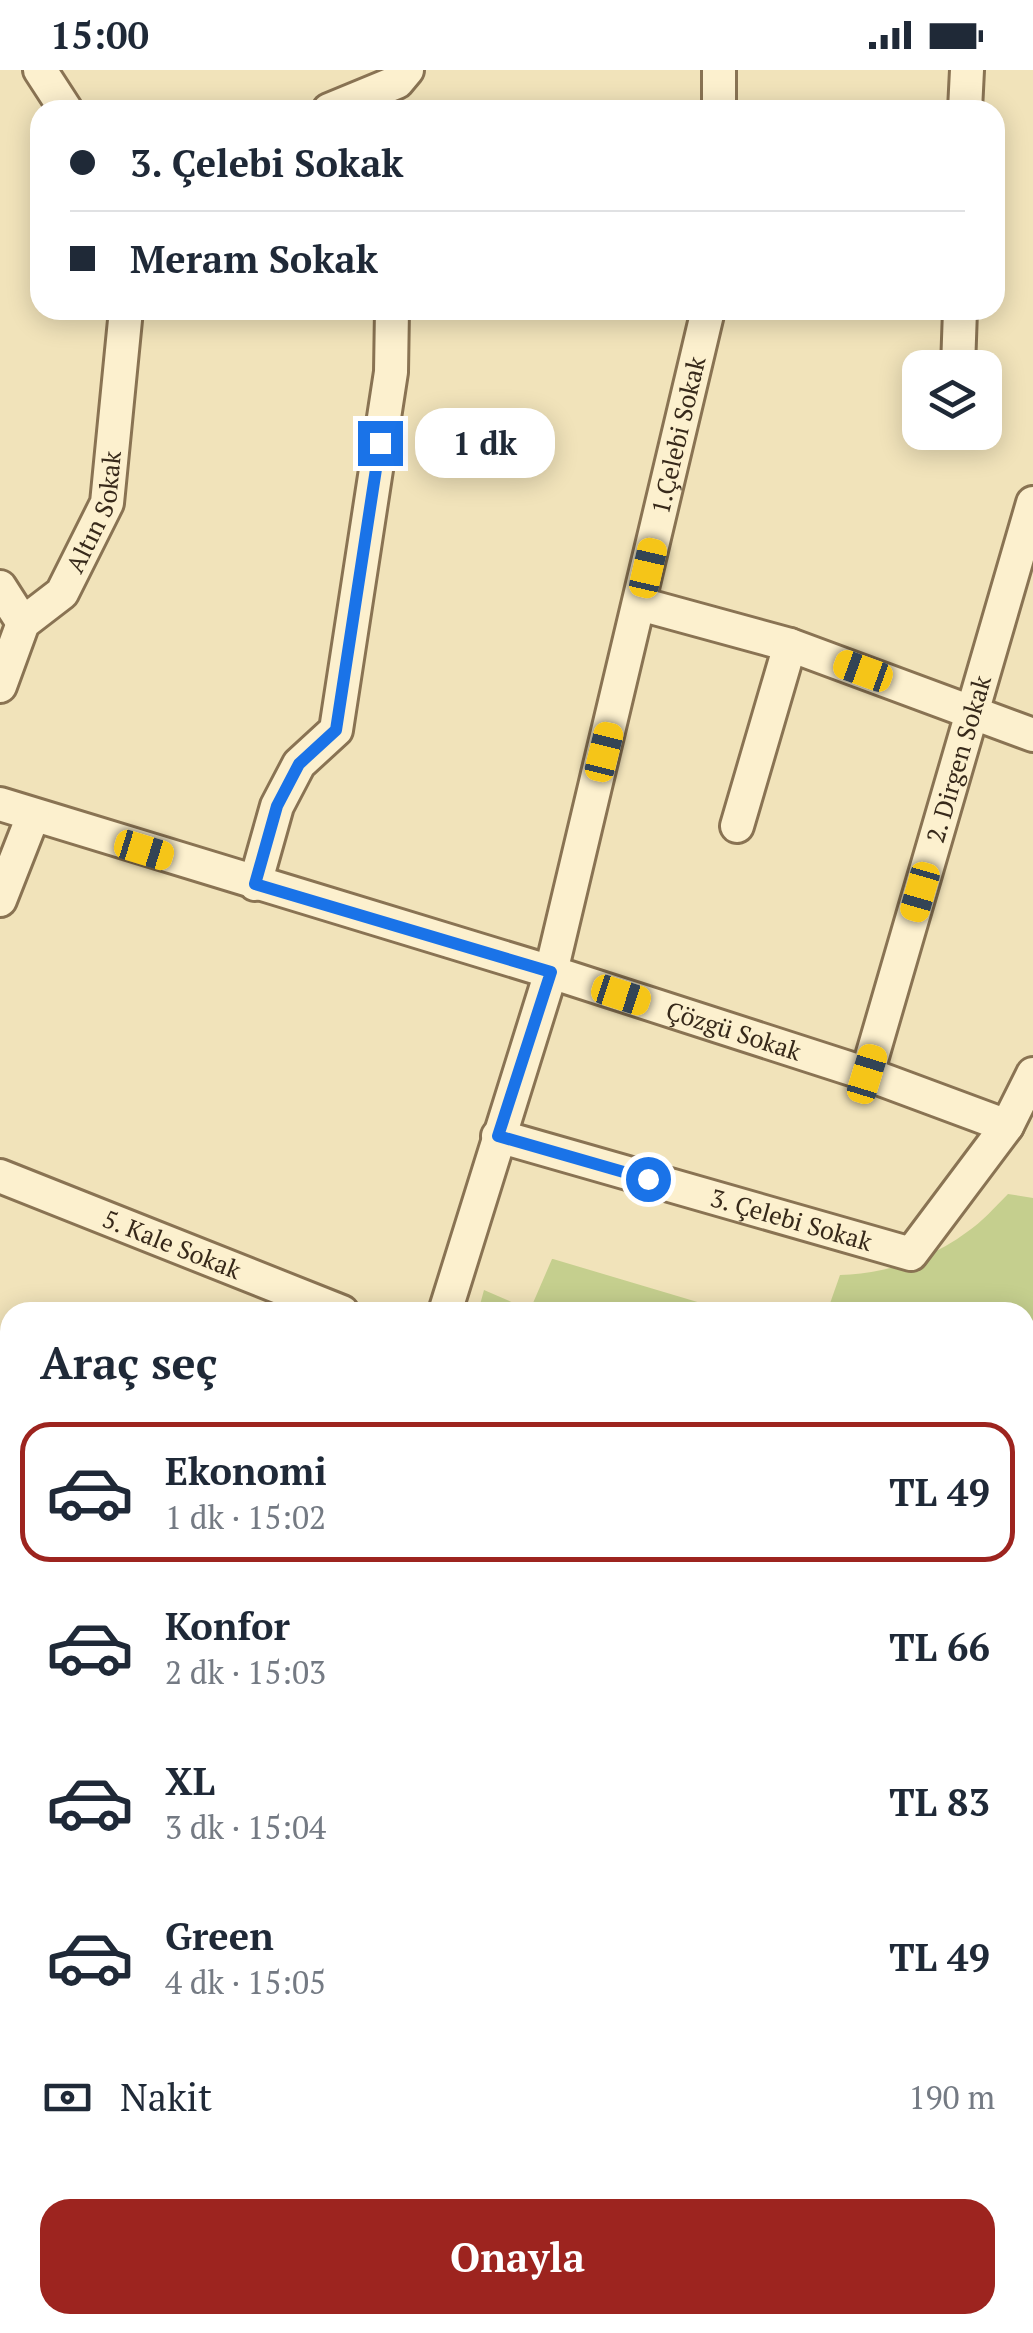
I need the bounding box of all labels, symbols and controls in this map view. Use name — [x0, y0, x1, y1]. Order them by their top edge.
text: 15:00 — [50, 10, 149, 60]
text: 3. Çelebi Sokak — [130, 138, 404, 188]
text: Meram Sokak — [130, 234, 378, 284]
map controls — [902, 350, 1002, 450]
button: layers — [902, 350, 1002, 450]
street label: 1.Çelebi Sokak — [643, 353, 712, 517]
callout: 1 dk — [415, 408, 555, 478]
route end — [358, 421, 403, 466]
text: 1 dk — [453, 422, 517, 464]
street label: Altın Sokak — [58, 449, 128, 578]
car — [627, 535, 669, 601]
car — [830, 647, 896, 695]
street label: 2. Dirgen Sokak — [918, 671, 998, 846]
car — [582, 719, 626, 785]
car — [111, 827, 177, 873]
car — [897, 859, 943, 925]
car — [588, 971, 654, 1019]
street label: Çözgü Sokak — [662, 993, 806, 1068]
car — [844, 1041, 890, 1107]
route start — [626, 1157, 671, 1202]
street label: 3. Çelebi Sokak — [707, 1181, 876, 1258]
street label: 5. Kale Sokak — [98, 1202, 246, 1286]
text: Araç seç — [40, 1332, 217, 1392]
text: Ekonomi — [165, 1446, 327, 1496]
icon: car — [45, 1447, 135, 1537]
text: TL 49 — [889, 1467, 990, 1517]
text: 1 dk · 15:02 — [165, 1496, 326, 1538]
text: Konfor — [165, 1601, 290, 1651]
icon: car — [45, 1602, 135, 1692]
text: TL 66 — [889, 1622, 990, 1672]
text: 2 dk · 15:03 — [165, 1651, 326, 1693]
text: XL — [165, 1756, 215, 1806]
icon: car — [45, 1757, 135, 1847]
text: TL 83 — [889, 1777, 990, 1827]
text: 3 dk · 15:04 — [165, 1806, 326, 1848]
text: Green — [165, 1911, 274, 1961]
icon: car — [45, 1912, 135, 2002]
text: TL 49 — [889, 1932, 990, 1982]
text: 4 dk · 15:05 — [165, 1961, 326, 2003]
icon: cash — [40, 2070, 95, 2125]
text: Nakit — [120, 2072, 212, 2122]
text: 190 m — [908, 2076, 995, 2118]
button: Onayla — [40, 2199, 995, 2314]

